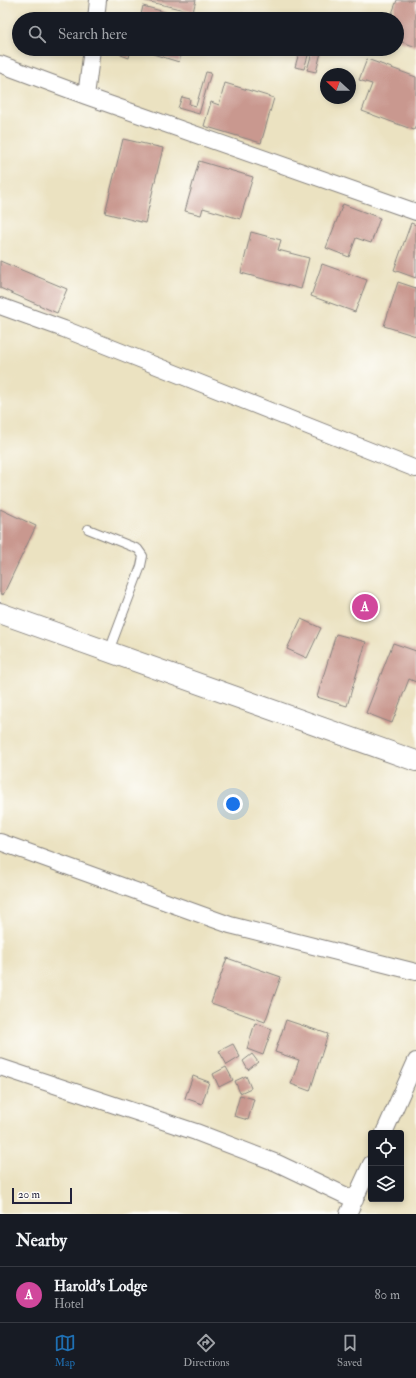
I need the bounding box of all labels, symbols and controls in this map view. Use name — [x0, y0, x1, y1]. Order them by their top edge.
search box — [12, 12, 404, 56]
icon: search — [26, 23, 48, 45]
text: Search here — [58, 25, 127, 44]
north arrow — [320, 68, 356, 104]
pin: A — [352, 592, 378, 622]
your location — [223, 794, 243, 814]
map controls — [368, 1130, 404, 1202]
button: locate — [368, 1130, 404, 1166]
button: layers — [368, 1166, 404, 1202]
scale bar — [12, 1186, 72, 1205]
text: 20 m — [18, 1188, 40, 1201]
text: Nearby — [16, 1230, 67, 1251]
text: Harold's Lodge — [54, 1277, 147, 1296]
text: A — [25, 1287, 33, 1303]
text: 80 m — [374, 1287, 400, 1303]
text: Hotel — [54, 1296, 84, 1312]
tab: Map — [54, 1332, 76, 1369]
tab: Directions — [183, 1332, 230, 1369]
tab: Saved — [337, 1332, 362, 1369]

